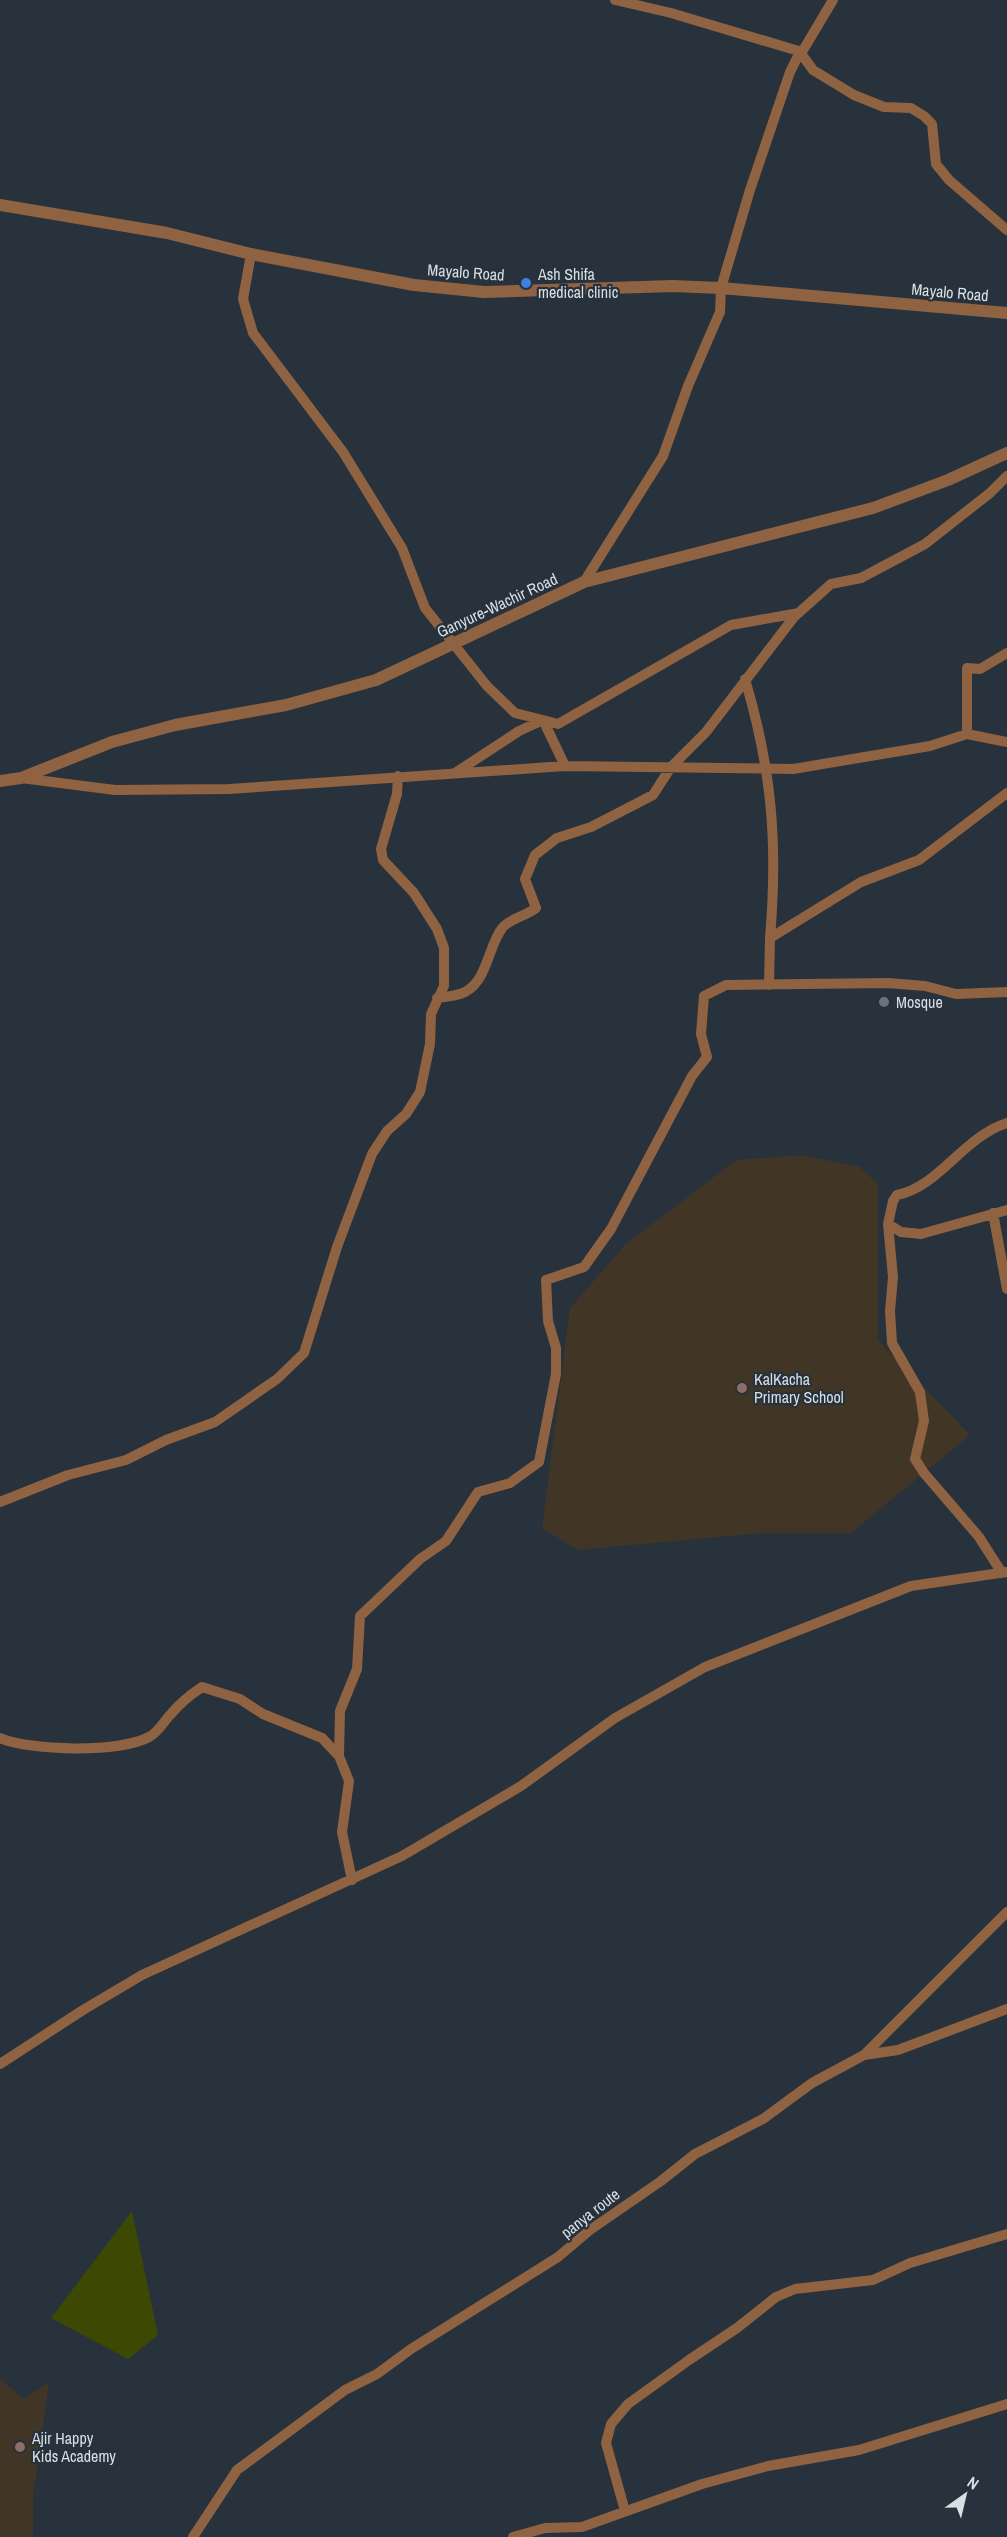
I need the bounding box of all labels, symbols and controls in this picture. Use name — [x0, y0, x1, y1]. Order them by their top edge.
street label: Mayalo Road — [427, 258, 505, 286]
place label: Ash Shifa medical clinic — [537, 263, 619, 303]
marker: Ash Shifa medical clinic — [519, 276, 533, 290]
street label: Mayalo Road — [911, 278, 989, 306]
street label: Ganyure-Wachir Road — [433, 567, 561, 643]
place label: Mosque — [896, 991, 943, 1013]
marker: Mosque — [877, 995, 891, 1009]
place label: KalKacha Primary School — [754, 1368, 844, 1408]
marker: KalKacha Primary School — [735, 1381, 749, 1395]
street label: panya route — [556, 2183, 624, 2243]
place label: Ajir Happy Kids Academy — [31, 2427, 116, 2467]
marker: Ajir Happy Kids Academy — [13, 2440, 27, 2454]
north arrow — [935, 2465, 995, 2525]
text: N — [963, 2471, 983, 2494]

